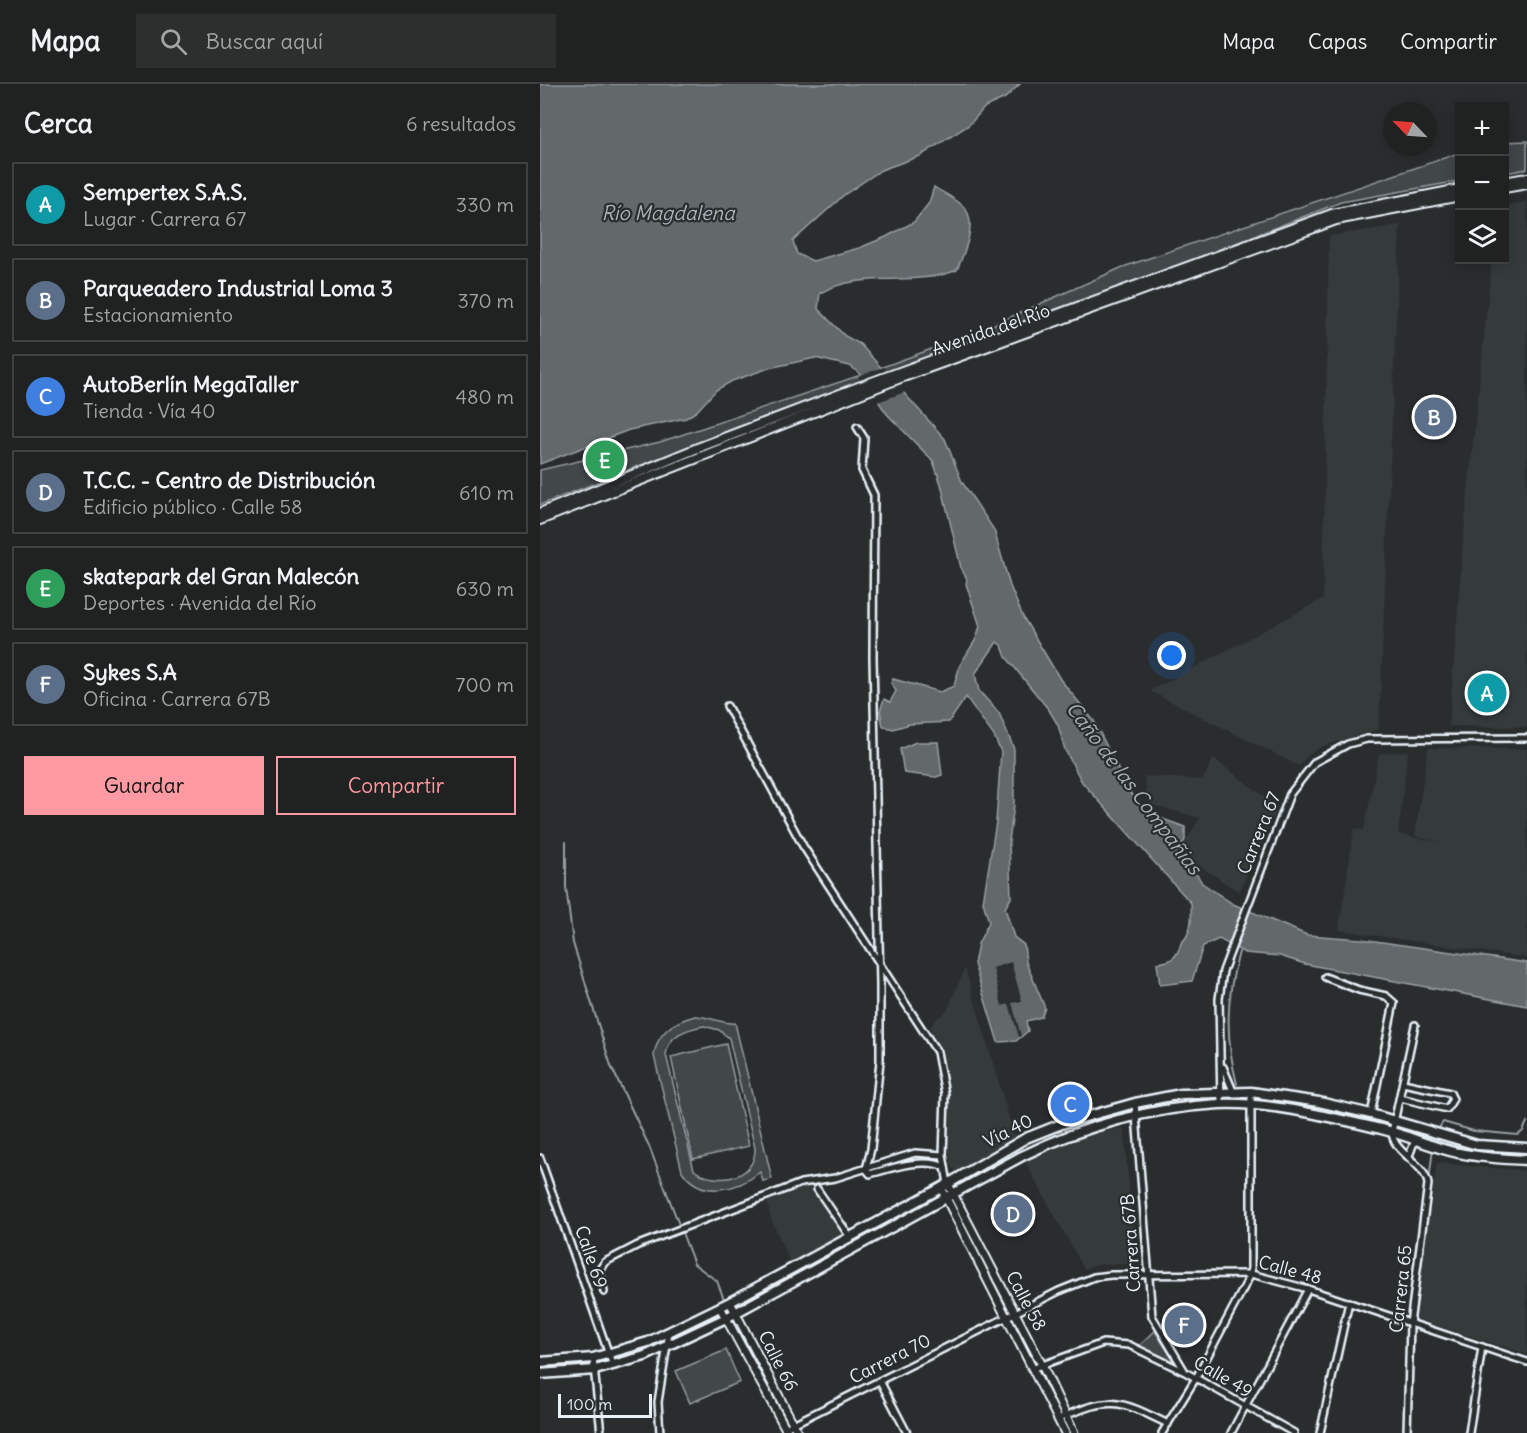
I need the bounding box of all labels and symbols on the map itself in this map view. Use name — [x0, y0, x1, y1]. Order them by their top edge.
north arrow — [1383, 102, 1437, 156]
water label: Río Magdalena — [601, 200, 736, 225]
street label: Avenida del Río — [929, 299, 1053, 361]
pin: B — [1414, 394, 1454, 440]
pin: E — [586, 438, 624, 482]
your location — [1157, 641, 1186, 670]
pin: A — [1468, 670, 1506, 716]
water label: Caño de las Compañias — [1061, 696, 1209, 881]
street label: Carrera 67 — [1232, 788, 1286, 877]
pin: C — [1050, 1082, 1090, 1126]
street label: Vía 40 — [979, 1108, 1036, 1153]
pin: D — [994, 1192, 1032, 1236]
street label: Carrera 67B — [1116, 1193, 1145, 1293]
street label: Calle 69 — [570, 1222, 613, 1291]
street label: Carrera 65 — [1384, 1244, 1417, 1334]
street label: Calle 48 — [1256, 1250, 1324, 1289]
street label: Calle 58 — [1001, 1267, 1052, 1335]
pin: F — [1164, 1302, 1204, 1348]
street label: Calle 66 — [753, 1327, 803, 1395]
street label: Carrera 70 — [845, 1328, 934, 1389]
street label: Calle 49 — [1189, 1350, 1257, 1403]
scale bar — [558, 1391, 652, 1418]

